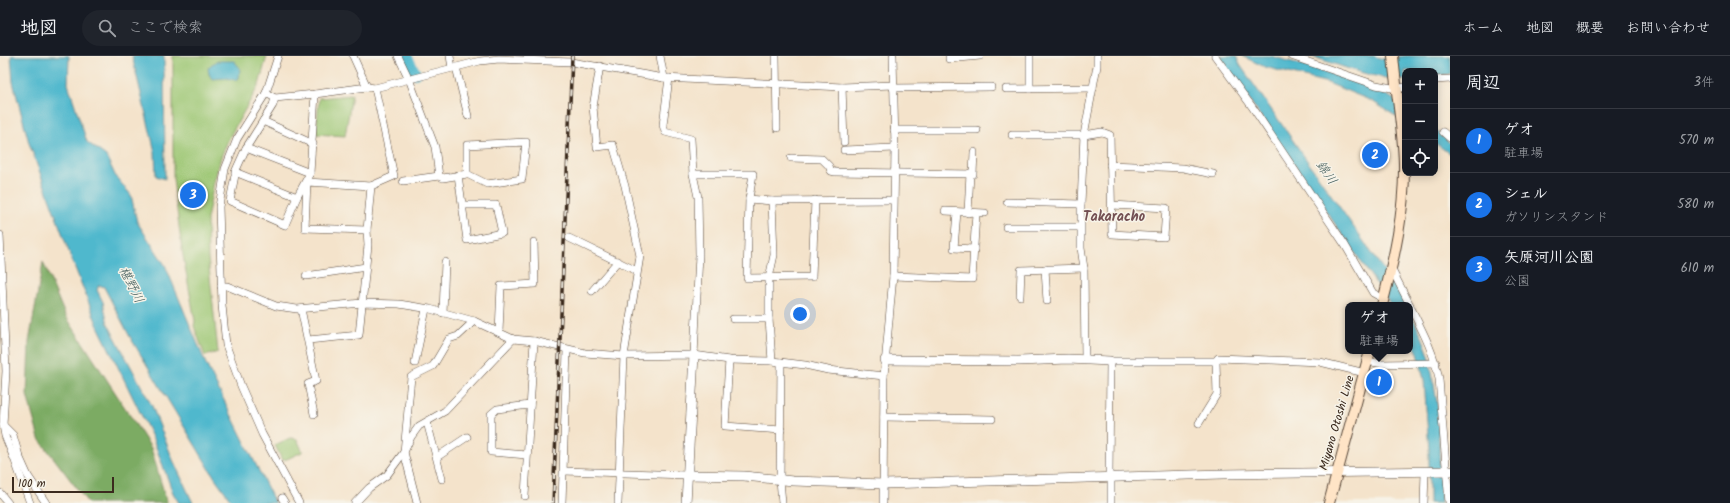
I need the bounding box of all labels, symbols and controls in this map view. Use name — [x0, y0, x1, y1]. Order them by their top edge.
search box — [82, 10, 362, 46]
text: 地図 — [20, 14, 58, 44]
text: ここで検索 — [128, 16, 203, 40]
icon: search — [96, 17, 118, 39]
text: ホーム — [1463, 17, 1504, 39]
text: 地図 — [1526, 17, 1554, 39]
text: 概要 — [1576, 17, 1604, 39]
text: お問い合わせ — [1626, 17, 1710, 39]
map controls — [1402, 68, 1438, 176]
button: + — [1402, 68, 1438, 104]
text: 周辺 — [1466, 70, 1500, 97]
text: 3件 — [1694, 72, 1714, 93]
button: − — [1402, 104, 1438, 140]
text: ゲオ — [1504, 118, 1534, 142]
text: 1 — [1477, 130, 1481, 151]
text: 570 m — [1679, 130, 1714, 151]
pin: 2 — [1362, 140, 1388, 170]
button: locate — [1402, 140, 1438, 176]
text: 駐車場 — [1504, 143, 1543, 164]
water label: 錦川 — [1310, 156, 1342, 190]
pin: 3 — [180, 180, 206, 210]
text: シェル — [1504, 182, 1548, 206]
text: 2 — [1475, 194, 1483, 215]
text: 580 m — [1677, 194, 1714, 215]
district label: Takaracho — [1083, 206, 1146, 228]
text: ガソリンスタンド — [1504, 207, 1608, 228]
text: 矢原河川公園 — [1504, 246, 1594, 270]
text: 3 — [1475, 258, 1483, 279]
text: 610 m — [1681, 258, 1714, 279]
water label: 椹野川 — [113, 263, 149, 307]
text: 公園 — [1504, 271, 1530, 292]
popup — [1345, 302, 1413, 354]
your location — [790, 304, 810, 324]
text: ゲオ — [1359, 306, 1390, 330]
text: 駐車場 — [1359, 331, 1399, 352]
pin: 1 — [1366, 367, 1392, 397]
street label: Miyano Otoshi Line — [1314, 373, 1360, 473]
scale bar — [12, 475, 114, 494]
text: 100 m — [18, 475, 46, 493]

